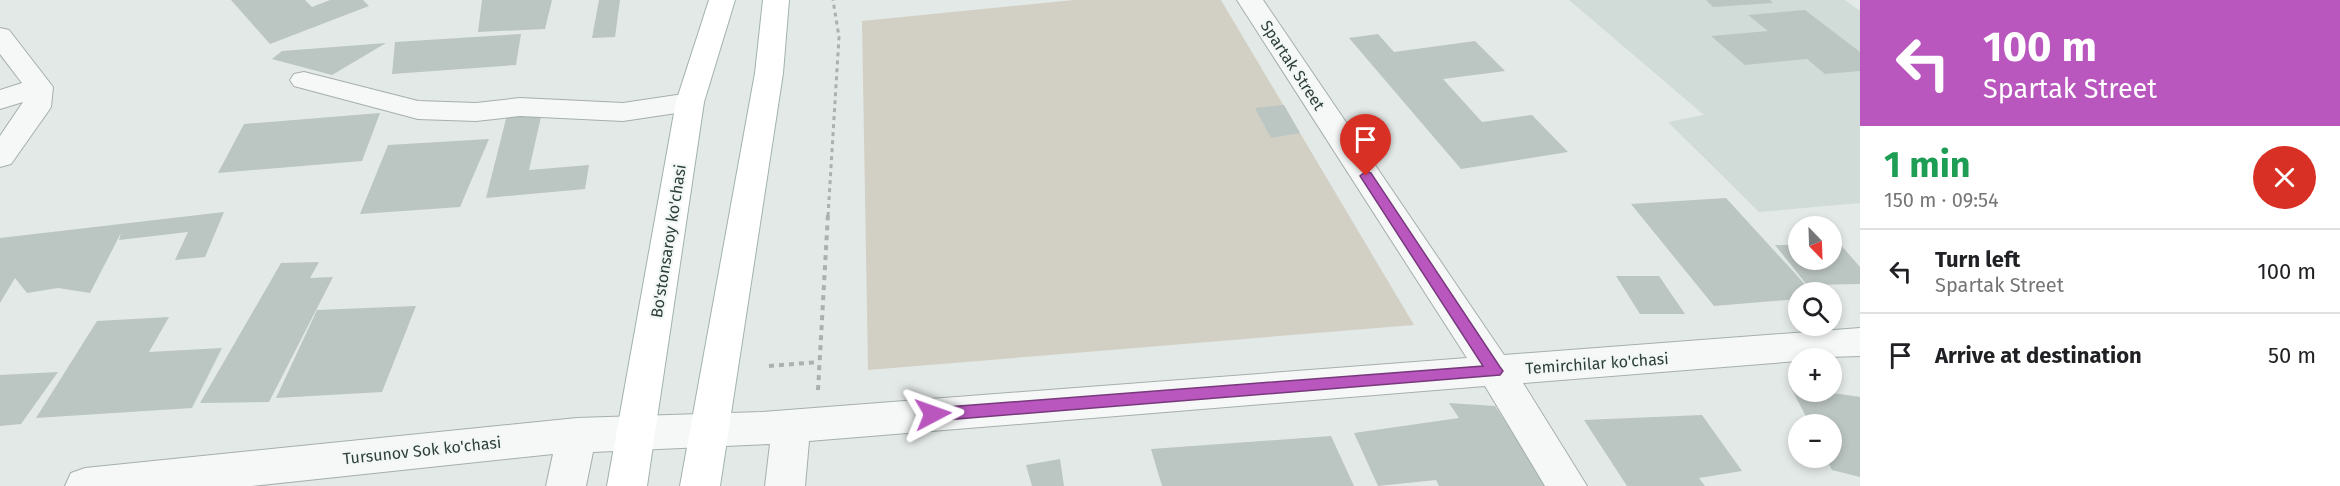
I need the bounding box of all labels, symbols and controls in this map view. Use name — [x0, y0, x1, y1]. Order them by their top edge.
street label: Spartak Street — [1257, 17, 1329, 114]
text: 100 m — [1983, 22, 2097, 72]
icon: left — [1884, 24, 1962, 102]
text: Spartak Street — [1983, 73, 2157, 105]
pin — [1340, 114, 1391, 176]
icon: arrive — [1349, 123, 1382, 156]
text: 1 min — [1884, 143, 1971, 187]
button: close — [2253, 146, 2316, 209]
street label: Bo'stonsaroy ko'chasi — [647, 163, 690, 319]
text: 150 m · 09:54 — [1884, 188, 1999, 212]
north arrow — [1788, 216, 1842, 270]
map controls — [1788, 216, 1842, 468]
text: Turn left — [1935, 246, 2020, 273]
icon: left — [1884, 255, 1917, 288]
text: 100 m — [2257, 258, 2316, 285]
text: Spartak Street — [1935, 273, 2064, 297]
button: search — [1788, 282, 1842, 336]
icon: arrive — [1884, 339, 1917, 372]
text: Arrive at destination — [1935, 342, 2142, 369]
text: 50 m — [2268, 342, 2316, 369]
button: + — [1788, 348, 1842, 402]
street label: Temirchilar ko'chasi — [1525, 349, 1669, 378]
position arrow — [901, 382, 965, 446]
button: − — [1788, 414, 1842, 468]
street label: Tursunov Sok ko'chasi — [342, 433, 502, 468]

